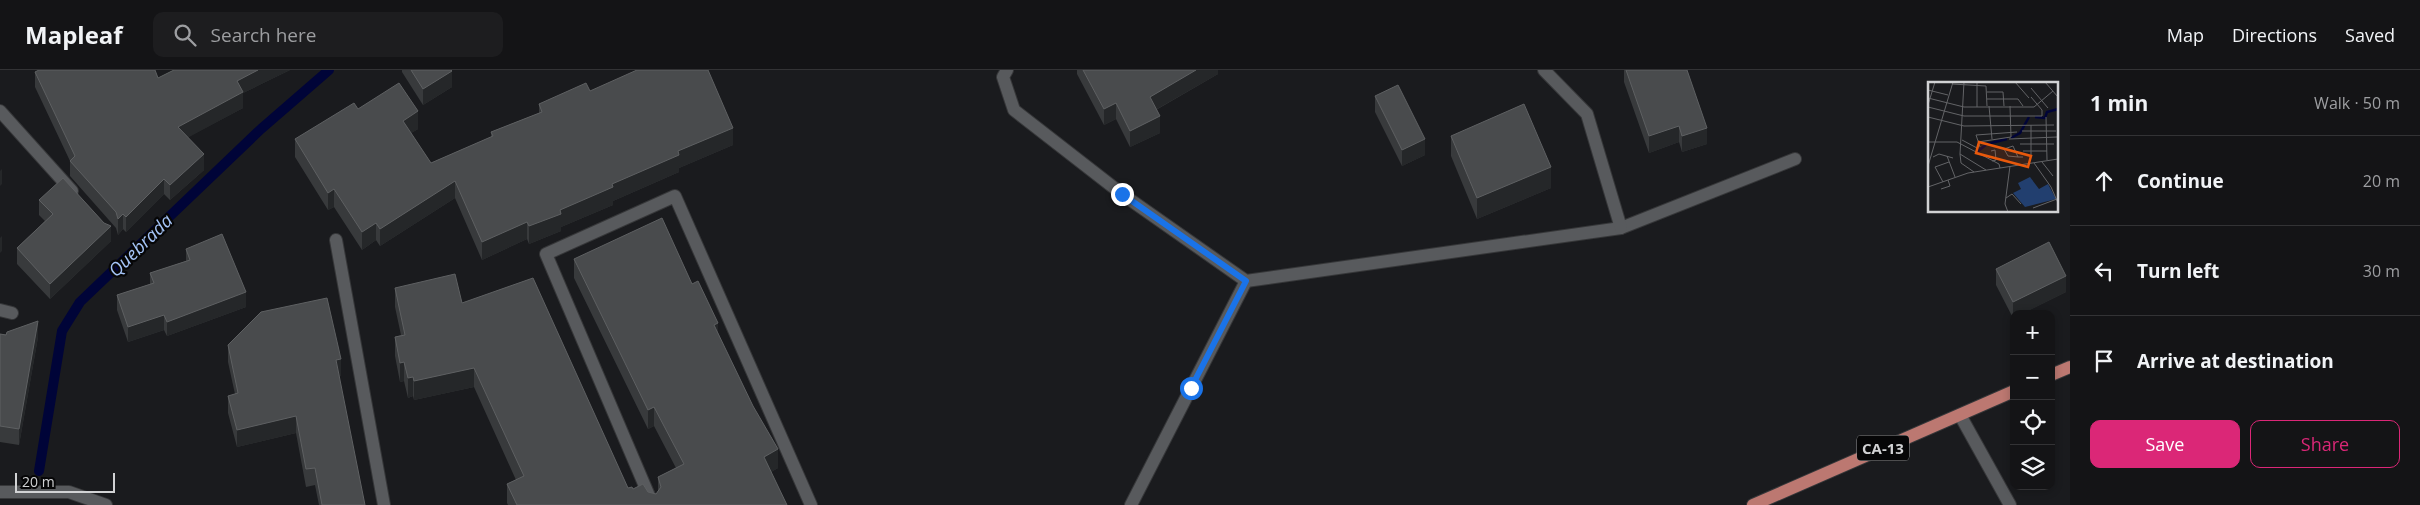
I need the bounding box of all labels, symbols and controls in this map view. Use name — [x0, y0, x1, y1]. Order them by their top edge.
search box — [153, 12, 503, 57]
text: Mapleaf — [25, 18, 123, 51]
icon: search — [171, 21, 199, 49]
text: Search here — [211, 22, 316, 48]
text: Map — [2167, 23, 2204, 47]
text: Directions — [2232, 23, 2317, 47]
text: Saved — [2345, 23, 2395, 47]
inset map — [1928, 82, 2058, 212]
text: 1 min — [2090, 89, 2148, 117]
text: Walk · 50 m — [2314, 92, 2400, 114]
icon: ahead — [2090, 167, 2118, 195]
text: Continue — [2137, 168, 2224, 194]
text: 20 m — [2363, 170, 2400, 192]
route end — [1111, 183, 1134, 206]
water label: Quebrada — [103, 208, 177, 282]
icon: left — [2090, 257, 2118, 285]
text: Turn left — [2137, 258, 2219, 284]
text: 30 m — [2363, 260, 2400, 282]
map controls — [2010, 310, 2055, 490]
button: + — [2010, 310, 2055, 355]
icon: arrive — [2090, 347, 2118, 375]
text: Arrive at destination — [2137, 348, 2334, 374]
button: − — [2010, 355, 2055, 400]
route start — [1180, 377, 1203, 400]
button: locate — [2010, 400, 2055, 445]
button: Save — [2090, 420, 2240, 468]
button: Share — [2250, 420, 2400, 468]
road number: CA-13 — [1857, 436, 1909, 460]
button: layers — [2010, 445, 2055, 490]
scale bar — [15, 470, 115, 493]
text: 20 m — [22, 472, 55, 491]

